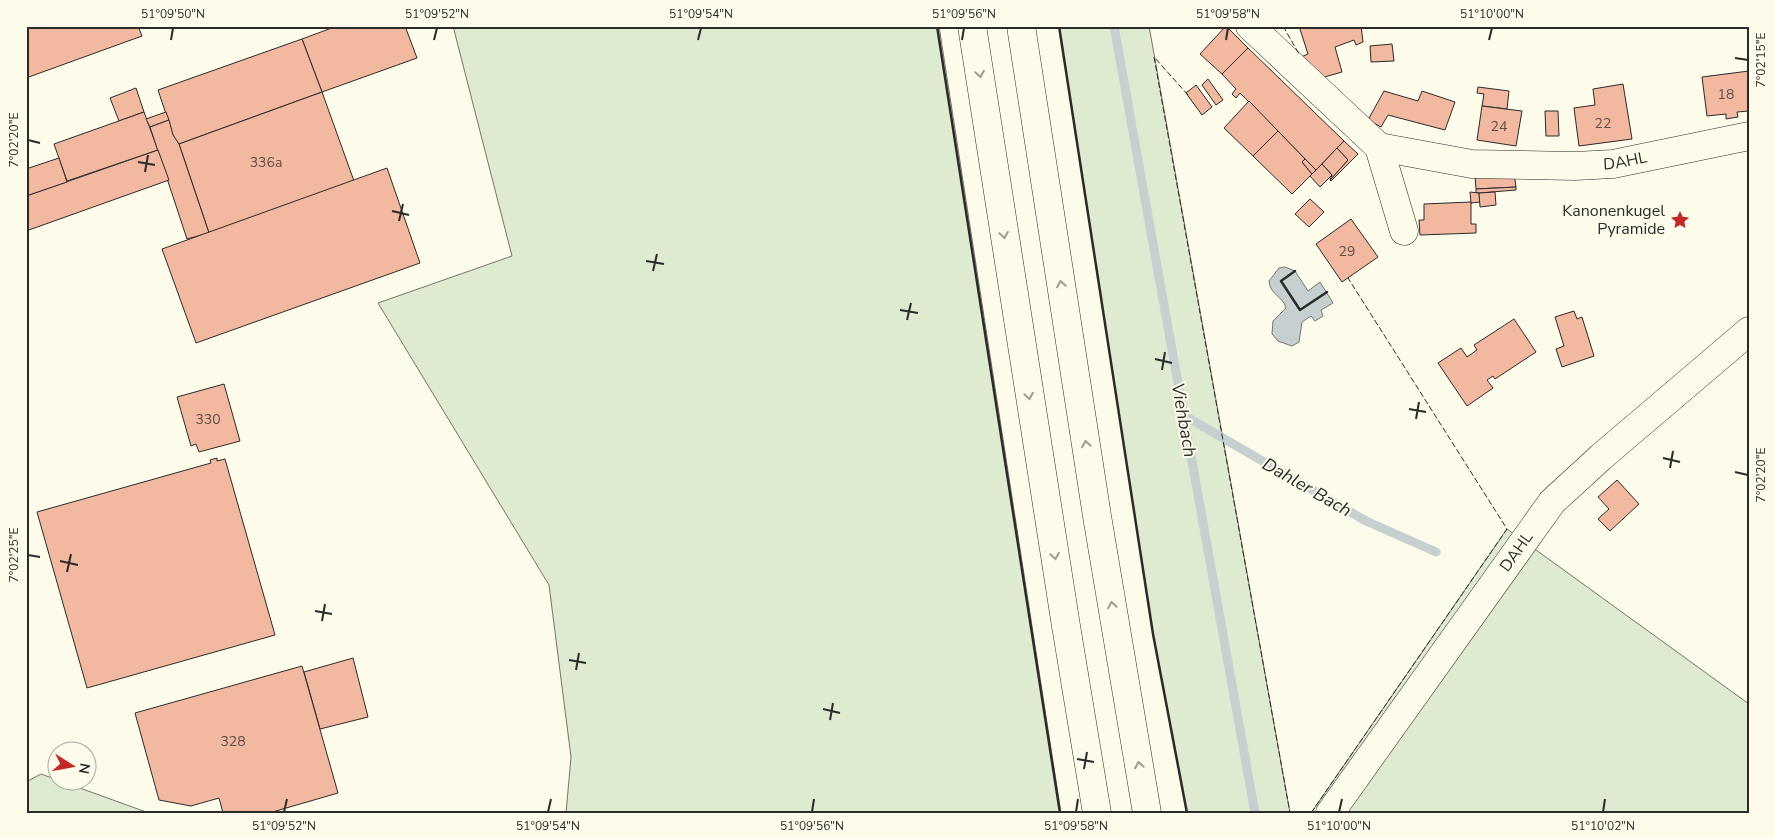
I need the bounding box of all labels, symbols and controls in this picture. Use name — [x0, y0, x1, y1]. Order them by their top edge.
text: 51°09'50"N — [141, 6, 205, 22]
text: 51°09'52"N — [405, 6, 469, 22]
text: 51°09'54"N — [669, 6, 733, 22]
text: 51°09'56"N — [932, 6, 996, 22]
text: 51°09'58"N — [1196, 6, 1260, 22]
text: 51°10'00"N — [1460, 6, 1524, 22]
text: 7°02'15"E — [1753, 33, 1769, 87]
one-way arrow — [974, 70, 984, 79]
house number: 18 — [1718, 85, 1734, 104]
text: 7°02'20"E — [6, 113, 22, 167]
house number: 22 — [1595, 114, 1611, 133]
house number: 24 — [1491, 117, 1507, 136]
street label: DAHL — [1603, 146, 1649, 175]
house number: 336a — [250, 153, 282, 172]
place label: Kanonenkugel Pyramide — [1562, 200, 1665, 240]
place icon: Kanonenkugel Pyramide — [1669, 209, 1691, 231]
one-way arrow — [999, 231, 1009, 239]
house number: 29 — [1339, 242, 1355, 261]
one-way arrow — [1056, 279, 1067, 287]
water label: Viehbach — [1166, 381, 1202, 459]
one-way arrow — [1024, 391, 1034, 400]
house number: 330 — [195, 410, 221, 429]
one-way arrow — [1081, 440, 1091, 449]
text: 7°02'20"E — [1753, 448, 1769, 502]
water label: Dahler Bach — [1258, 452, 1356, 522]
street label: DAHL — [1495, 527, 1538, 576]
text: 7°02'25"E — [6, 528, 22, 582]
one-way arrow — [1049, 552, 1059, 561]
one-way arrow — [1107, 600, 1117, 609]
house number: 328 — [220, 732, 246, 751]
north arrow — [48, 742, 98, 792]
one-way arrow — [1134, 760, 1144, 769]
text: N — [74, 761, 95, 775]
text: 51°09'52"N — [252, 818, 316, 834]
text: 51°09'54"N — [516, 818, 580, 834]
text: 51°09'56"N — [780, 818, 844, 834]
text: 51°09'58"N — [1044, 818, 1108, 834]
text: 51°10'00"N — [1307, 818, 1371, 834]
text: 51°10'02"N — [1571, 818, 1635, 834]

